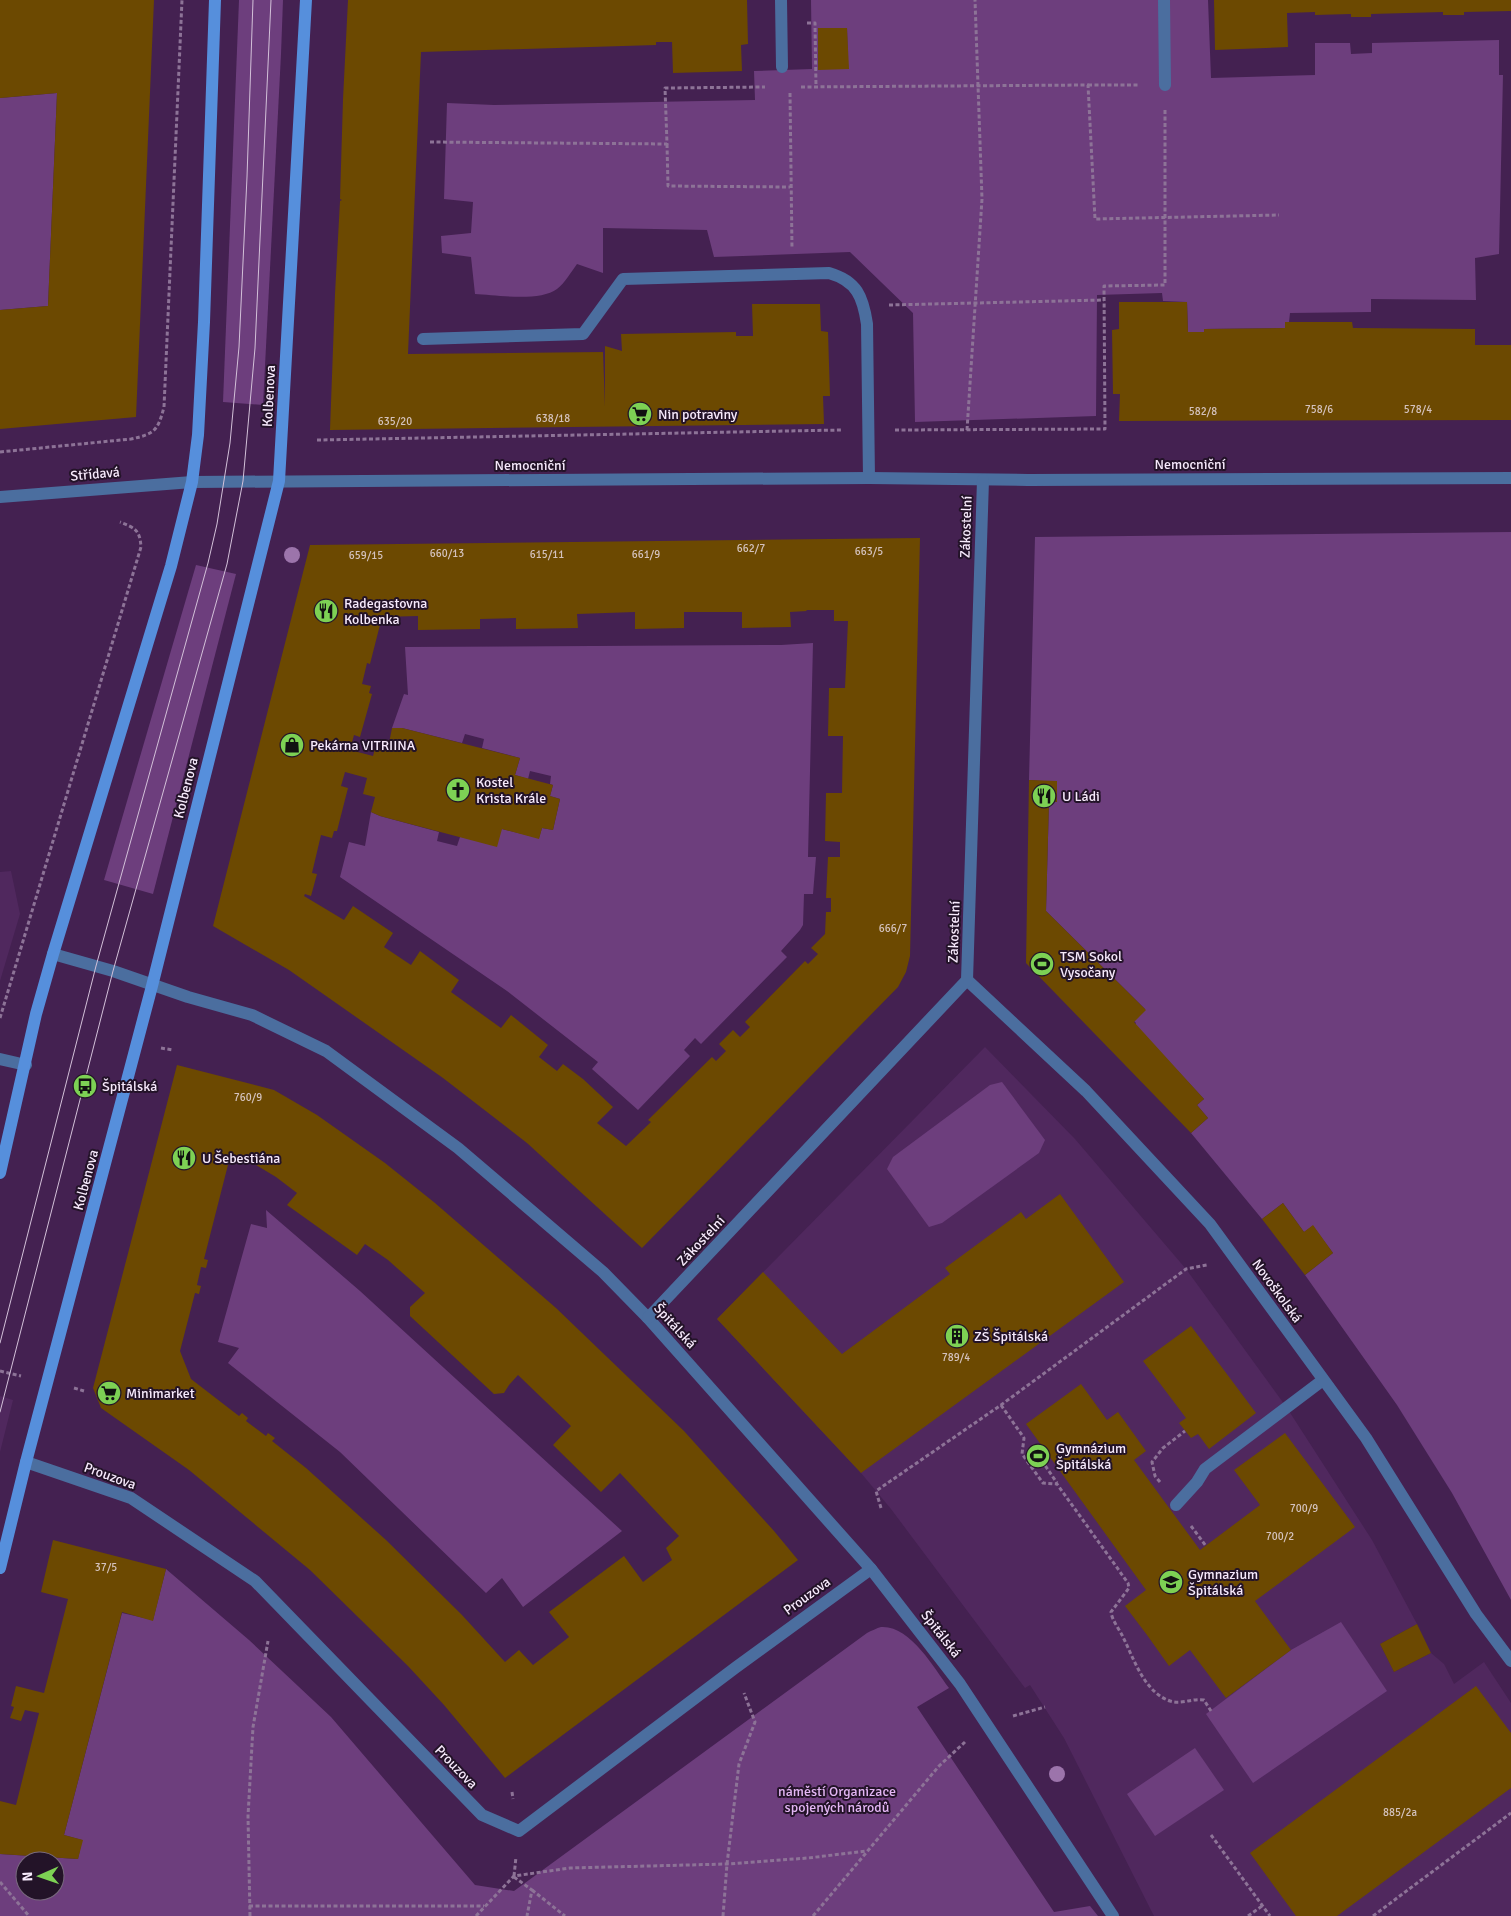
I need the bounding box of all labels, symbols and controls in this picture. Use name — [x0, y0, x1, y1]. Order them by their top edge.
street label: Kolbenova — [259, 365, 279, 427]
supermarket icon: Nin potraviny — [627, 401, 653, 427]
house number: 758/6 — [1305, 403, 1333, 416]
house number: 578/4 — [1404, 403, 1432, 416]
house number: 582/8 — [1189, 405, 1217, 418]
place label: Nin potraviny — [658, 406, 738, 423]
house number: 638/18 — [536, 412, 570, 425]
house number: 635/20 — [378, 415, 412, 428]
street label: Nemocniční — [1154, 456, 1226, 473]
street label: Nemocniční — [494, 457, 566, 474]
street label: Střídavá — [70, 463, 120, 485]
street label: Zákostelní — [956, 495, 976, 558]
house number: 662/7 — [737, 542, 765, 555]
house number: 663/5 — [855, 545, 883, 558]
house number: 660/13 — [430, 547, 464, 560]
house number: 615/11 — [530, 548, 564, 561]
house number: 661/9 — [632, 548, 660, 561]
house number: 659/15 — [349, 549, 383, 562]
place label: Radegastovna Kolbenka — [344, 595, 427, 628]
restaurant icon: Radegastovna Kolbenka — [313, 598, 339, 624]
shop icon: Pekárna VITRIINA — [279, 732, 305, 758]
place label: Pekárna VITRIINA — [310, 737, 416, 754]
street label: Kolbenova — [170, 756, 202, 820]
place label: Kostel Krista Krále — [476, 774, 546, 807]
church icon: Kostel Krista Krále — [445, 777, 471, 803]
restaurant icon: U Ládi — [1031, 783, 1057, 809]
place label: U Ládi — [1062, 788, 1100, 805]
street label: Zákostelní — [944, 900, 964, 963]
house number: 666/7 — [879, 922, 907, 935]
place label: TSM Sokol Vysočany — [1060, 948, 1122, 981]
sports icon: TSM Sokol Vysočany — [1029, 951, 1055, 977]
bus stop icon: Špitálská — [72, 1073, 98, 1099]
place label: Špitálská — [102, 1078, 157, 1095]
house number: 760/9 — [234, 1091, 262, 1104]
restaurant icon: U Šebestiána — [171, 1145, 197, 1171]
street label: Kolbenova — [70, 1148, 102, 1212]
place label: U Šebestiána — [202, 1150, 280, 1167]
street label: Zákostelní — [674, 1212, 729, 1270]
street label: Novoškolská — [1248, 1256, 1306, 1326]
street label: Špitálská — [650, 1300, 700, 1352]
building icon: ZŠ Špitálská — [944, 1323, 970, 1349]
place label: ZŠ Špitálská — [974, 1328, 1048, 1345]
house number: 789/4 — [942, 1351, 970, 1364]
supermarket icon: Minimarket — [96, 1380, 122, 1406]
place label: Minimarket — [126, 1385, 195, 1402]
place label: Gymnázium Špitálská — [1056, 1440, 1126, 1473]
sports icon: Gymnázium Špitálská — [1025, 1443, 1051, 1469]
street label: Prouzova — [82, 1459, 138, 1493]
house number: 700/9 — [1290, 1502, 1318, 1515]
house number: 700/2 — [1266, 1530, 1294, 1543]
house number: 37/5 — [95, 1561, 117, 1574]
place label: Gymnazium Špitálská — [1188, 1566, 1258, 1599]
school or university icon: Gymnazium Špitálská — [1158, 1569, 1184, 1595]
street label: Prouzova — [780, 1573, 834, 1619]
street label: Špitálská — [917, 1607, 965, 1661]
street label: Prouzova — [431, 1742, 481, 1792]
park label: náměstí Organizace spojených národů — [778, 1783, 896, 1816]
house number: 885/2a — [1383, 1806, 1417, 1819]
north arrow — [15, 1851, 65, 1901]
text: N — [19, 1871, 36, 1882]

